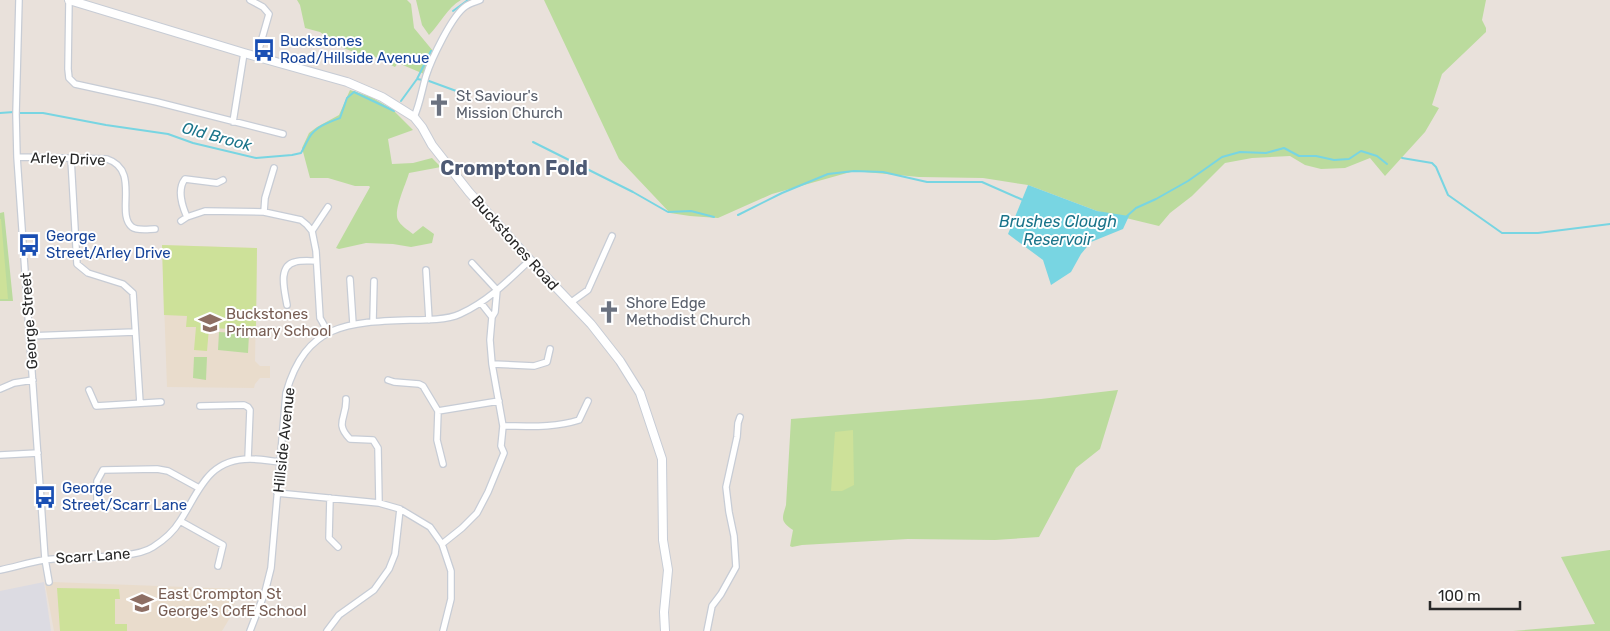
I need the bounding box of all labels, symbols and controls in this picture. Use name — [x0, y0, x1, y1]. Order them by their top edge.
place label: Buckstones Road/Hillside Avenue — [280, 32, 429, 67]
bus stop icon: Buckstones Road/Hillside Avenue — [251, 37, 277, 63]
place label: St Saviour's Mission Church — [456, 87, 563, 122]
church icon: St Saviour's Mission Church — [426, 92, 452, 118]
water label: Old Brook — [180, 118, 255, 155]
street label: Arley Drive — [30, 149, 106, 169]
district label: Crompton Fold — [440, 156, 588, 180]
street label: Buckstones Road — [468, 192, 562, 294]
water label: Brushes Clough Reservoir — [999, 212, 1117, 249]
place label: George Street/Arley Drive — [46, 227, 171, 262]
bus stop icon: George Street/Arley Drive — [16, 232, 42, 258]
street label: George Street — [17, 272, 41, 370]
place label: Shore Edge Methodist Church — [626, 294, 751, 329]
church icon: Shore Edge Methodist Church — [596, 299, 622, 325]
place label: Buckstones Primary School — [226, 305, 331, 340]
school or university icon: Buckstones Primary School — [197, 310, 223, 336]
street label: Hillside Avenue — [270, 386, 298, 494]
place label: George Street/Scarr Lane — [62, 479, 187, 514]
bus stop icon: George Street/Scarr Lane — [32, 484, 58, 510]
street label: Scarr Lane — [55, 544, 131, 568]
scale bar — [1430, 578, 1520, 610]
place label: East Crompton St George's CofE School — [158, 585, 307, 620]
text: 100 m — [1438, 587, 1480, 605]
school or university icon: East Crompton St George's CofE School — [129, 590, 155, 616]

